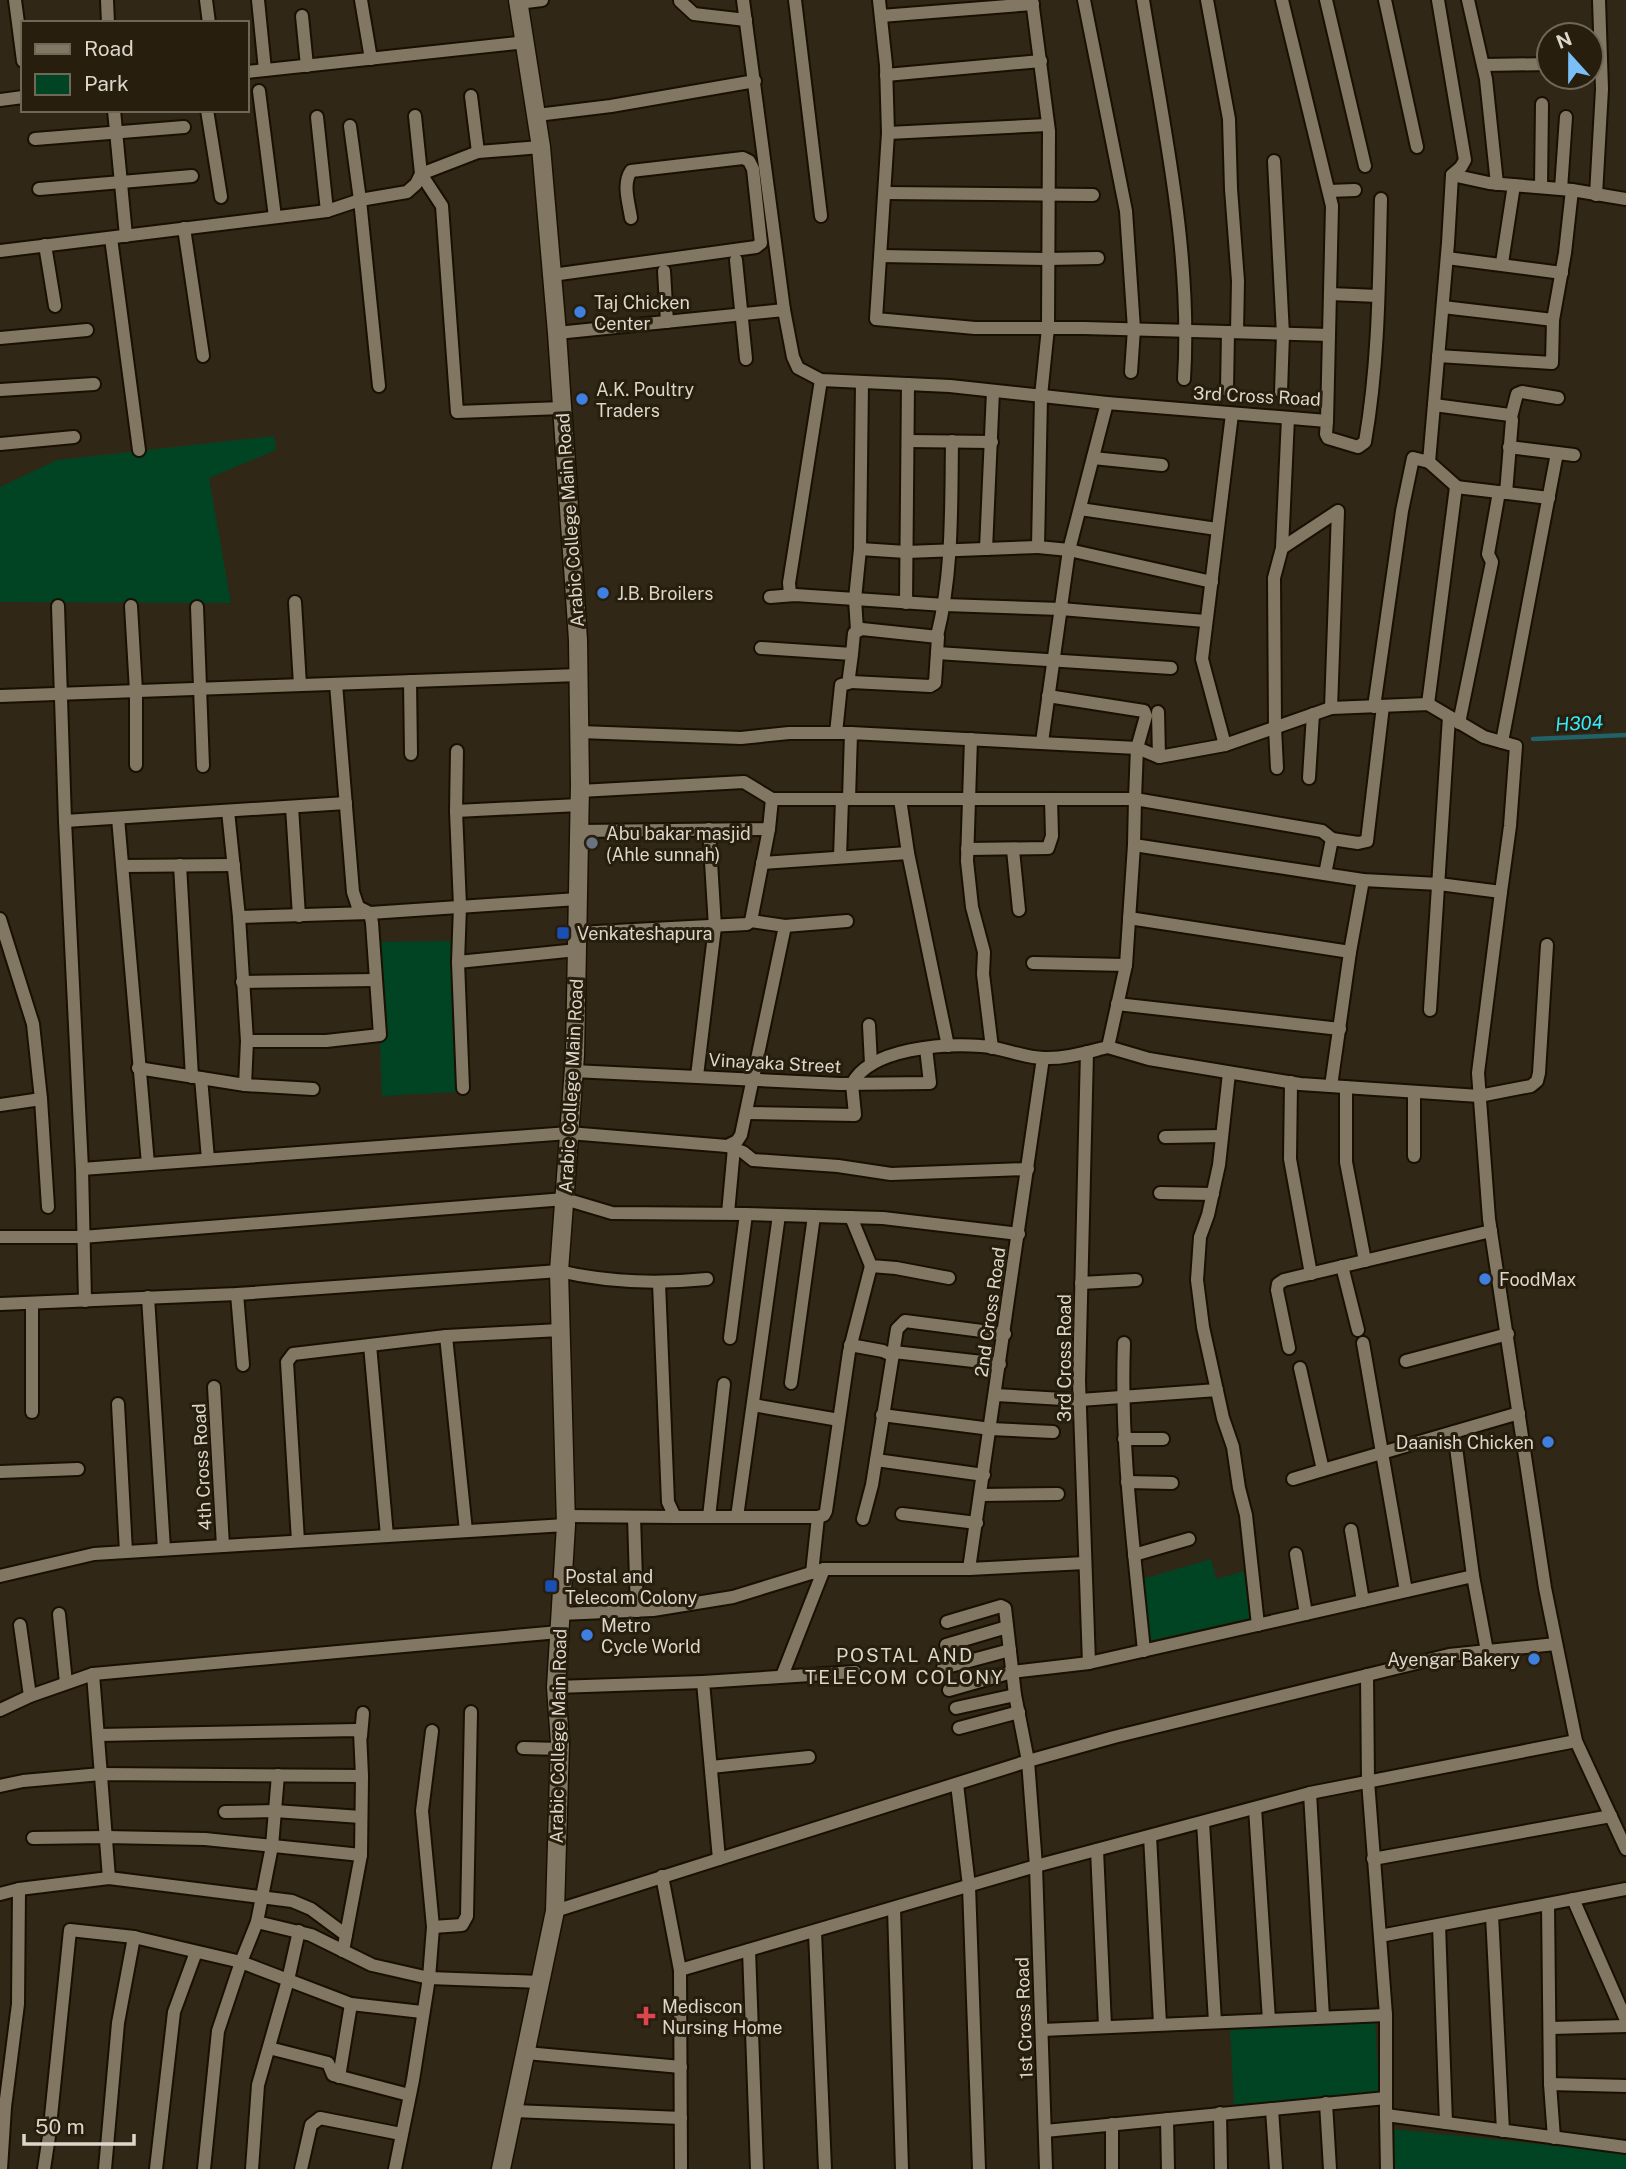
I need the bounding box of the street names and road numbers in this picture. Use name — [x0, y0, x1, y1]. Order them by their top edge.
street label: 3rd Cross Road — [1193, 382, 1321, 410]
street label: Arabic College Main Road — [552, 412, 588, 628]
street label: Arabic College Main Road — [555, 978, 587, 1194]
street label: Vinayaka Street — [708, 1049, 842, 1077]
street label: 2nd Cross Road — [971, 1246, 1009, 1378]
street label: 3rd Cross Road — [1054, 1294, 1075, 1422]
street label: 4th Cross Road — [188, 1403, 216, 1531]
street label: Arabic College Main Road — [546, 1628, 570, 1844]
street label: 1st Cross Road — [1011, 1957, 1037, 2079]

